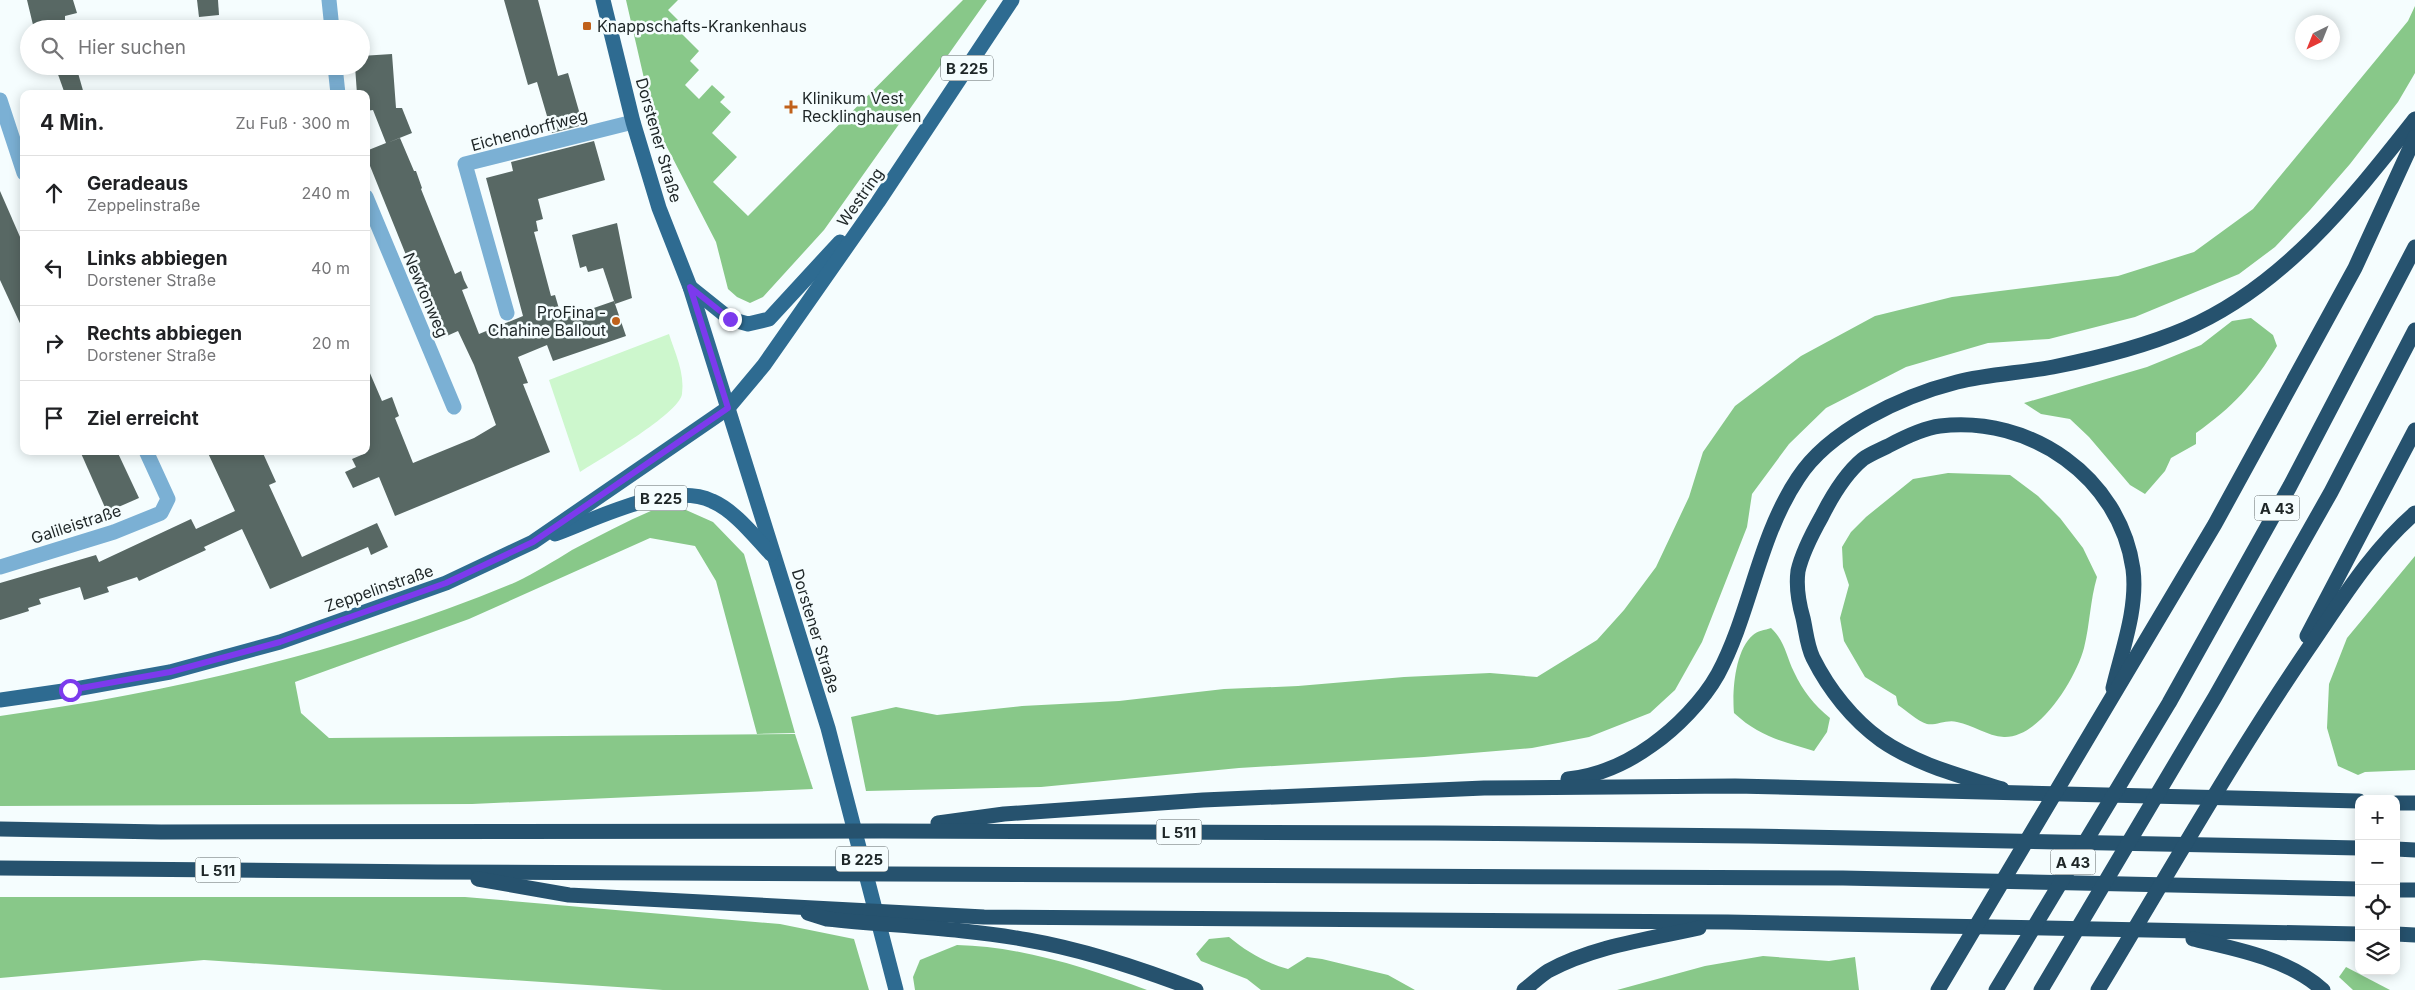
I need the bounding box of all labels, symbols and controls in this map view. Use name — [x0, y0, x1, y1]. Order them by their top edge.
north arrow — [2295, 15, 2340, 60]
place label: Knappschafts-Krankenhaus — [597, 16, 807, 36]
search box — [20, 20, 370, 75]
marker: Knappschafts-Krankenhaus — [581, 20, 593, 32]
icon: search — [38, 34, 66, 62]
text: Hier suchen — [78, 36, 186, 59]
road number: B 225 — [941, 56, 993, 80]
street label: Dorstener Straße — [632, 75, 686, 205]
place label: Klinikum Vest Recklinghausen — [802, 88, 921, 126]
marker: Klinikum Vest Recklinghausen — [784, 100, 798, 114]
street label: Eichendorffweg — [468, 105, 590, 155]
text: 4 Min. — [40, 110, 105, 135]
text: Zu Fuß · 300 m — [236, 113, 350, 133]
street label: Westring — [832, 164, 888, 230]
text: Geradeaus — [87, 172, 188, 195]
icon: ahead — [40, 179, 68, 207]
text: 240 m — [302, 183, 350, 203]
text: Zeppelinstraße — [87, 195, 200, 215]
text: Links abbiegen — [87, 247, 228, 270]
street label: Newtonweg — [399, 250, 453, 340]
icon: left — [40, 254, 68, 282]
text: 40 m — [311, 258, 350, 278]
text: Dorstener Straße — [87, 270, 216, 290]
place label: ProFina - Chahine Ballout — [488, 302, 606, 340]
route end — [719, 308, 742, 331]
marker: ProFina - Chahine Ballout — [610, 315, 622, 327]
text: Rechts abbiegen — [87, 322, 242, 345]
icon: right — [40, 329, 68, 357]
text: 20 m — [312, 333, 350, 353]
text: Dorstener Straße — [87, 345, 216, 365]
icon: arrive — [40, 404, 68, 432]
text: Ziel erreicht — [87, 407, 199, 430]
road number: B 225 — [635, 486, 687, 510]
road number: A 43 — [2254, 496, 2300, 520]
street label: Galileistraße — [28, 500, 124, 548]
street label: Zeppelinstraße — [322, 560, 436, 616]
street label: Dorstener Straße — [788, 566, 844, 696]
route start — [59, 679, 82, 702]
map controls — [2355, 795, 2400, 975]
button: + — [2355, 795, 2400, 840]
road number: L 511 — [1156, 820, 1202, 844]
button: − — [2355, 840, 2400, 885]
road number: B 225 — [836, 846, 888, 872]
road number: A 43 — [2050, 850, 2096, 874]
road number: L 511 — [196, 858, 240, 882]
button: locate — [2355, 885, 2400, 930]
button: layers — [2355, 930, 2400, 975]

